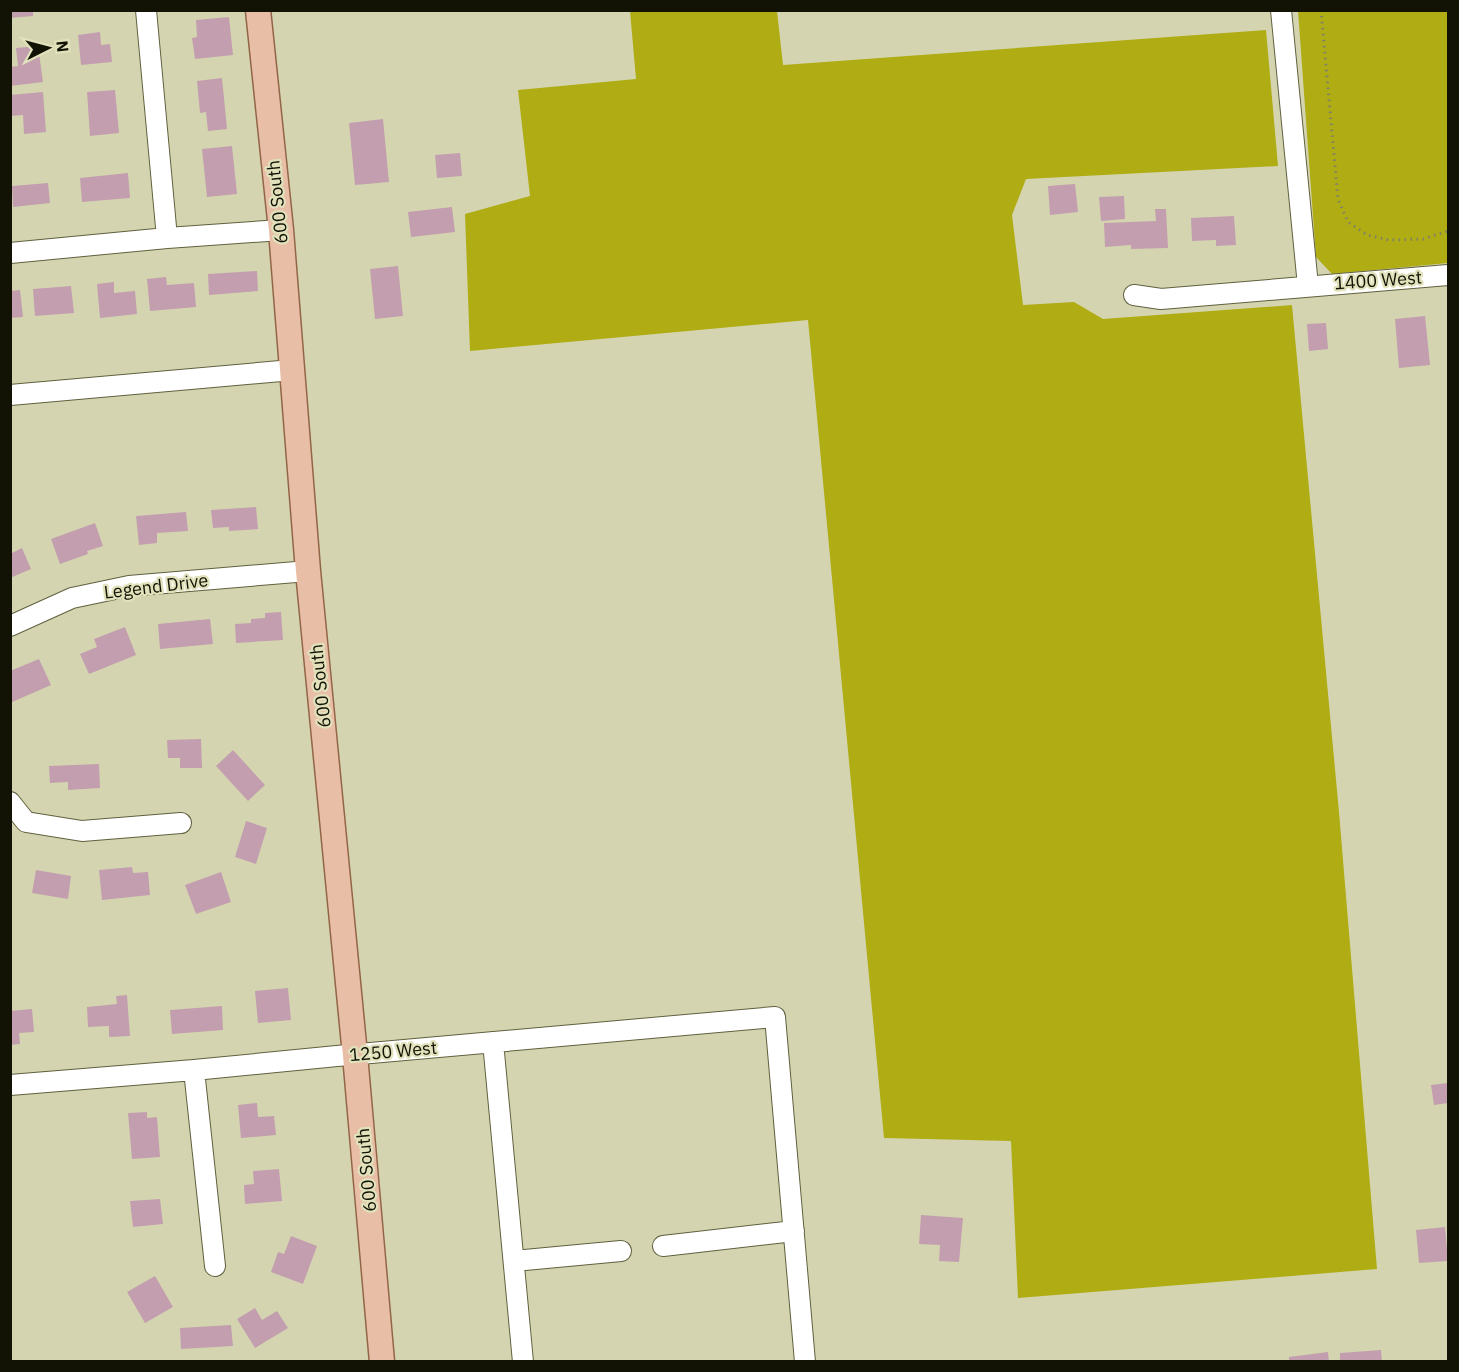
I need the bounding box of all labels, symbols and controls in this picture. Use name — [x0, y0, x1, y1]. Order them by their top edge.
north arrow — [18, 18, 78, 78]
text: N — [52, 40, 73, 53]
street label: 600 South — [261, 159, 293, 245]
street label: 1400 West — [1333, 265, 1423, 295]
street label: Legend Drive — [103, 568, 209, 604]
street label: 600 South — [304, 643, 336, 729]
street label: 1250 West — [348, 1036, 438, 1066]
street label: 600 South — [351, 1127, 381, 1213]

